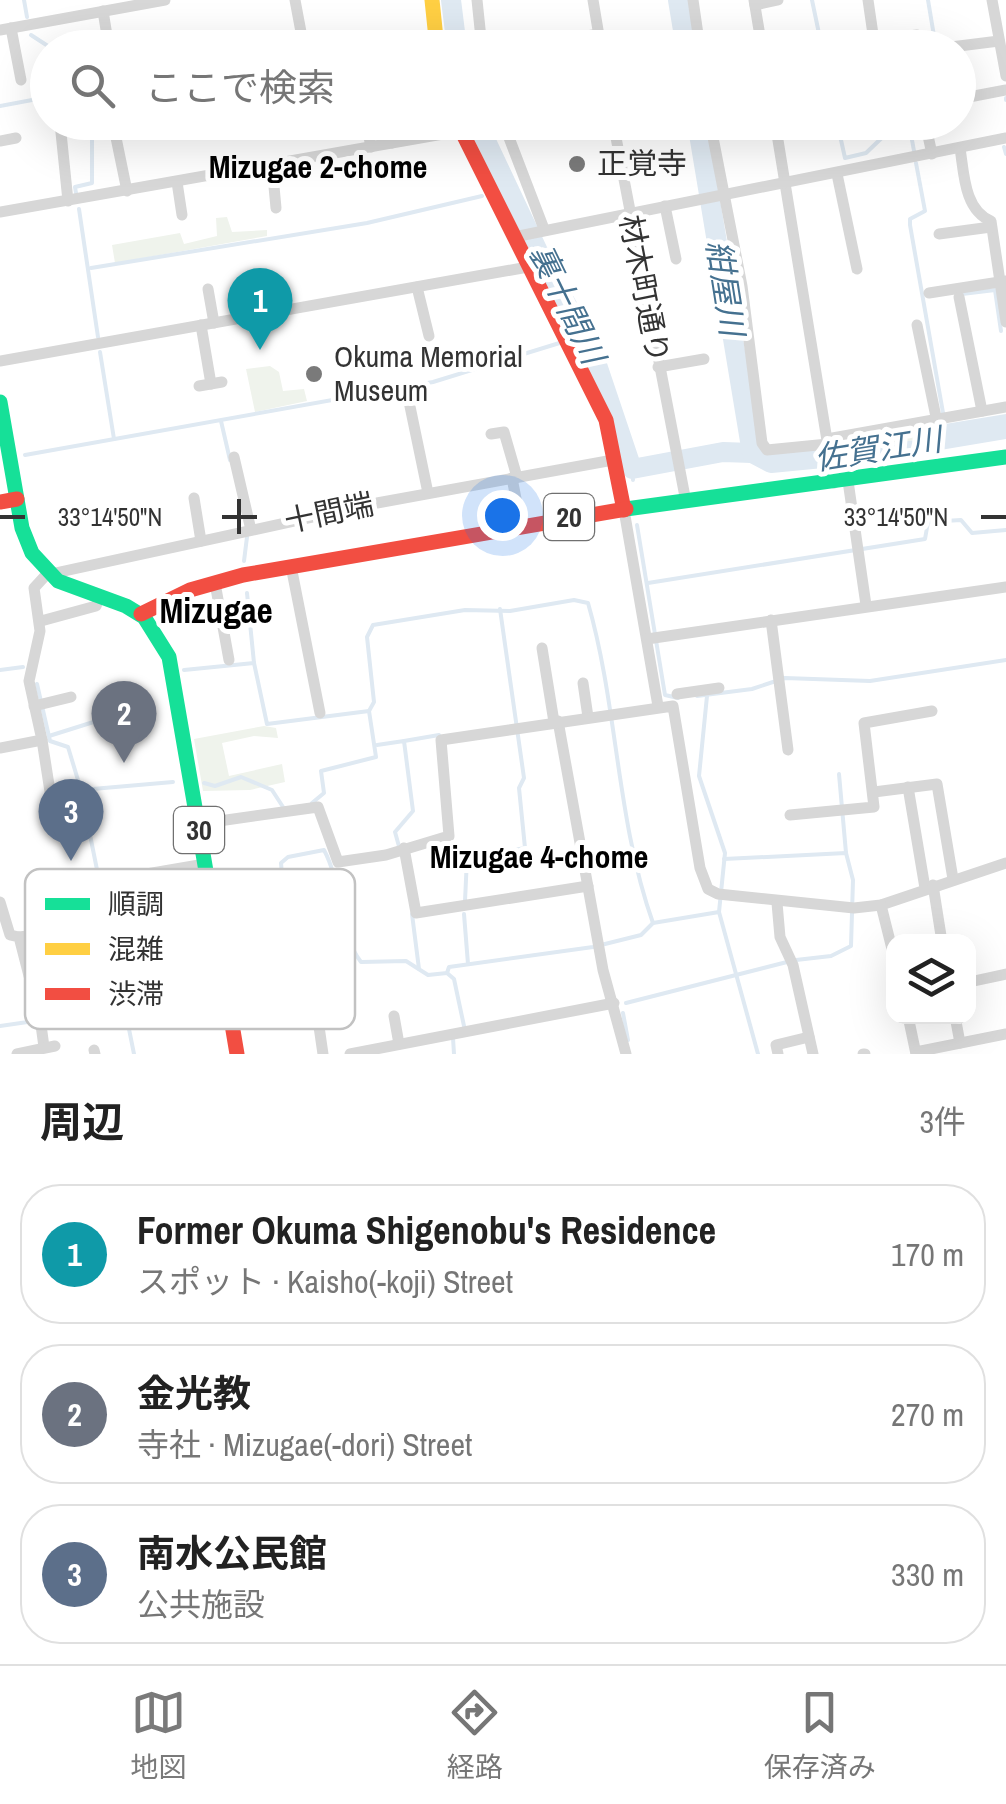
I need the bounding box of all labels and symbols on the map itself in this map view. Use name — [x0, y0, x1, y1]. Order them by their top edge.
place label: 正覚寺 — [597, 143, 687, 183]
district label: Mizugae 2-chome — [209, 145, 427, 188]
marker: 正覚寺 — [566, 153, 588, 175]
street label: 材木町通り — [611, 211, 679, 366]
water label: 裏十間川 — [520, 237, 616, 373]
water label: 紺屋川 — [697, 237, 755, 342]
pin: 1 — [228, 268, 292, 350]
place label: Okuma Memorial Museum — [334, 336, 523, 410]
marker: Okuma Memorial Museum — [303, 363, 325, 385]
water label: 佐賀江川 — [811, 417, 947, 480]
street label: 十間端 — [281, 483, 377, 541]
your location — [477, 490, 528, 541]
road number: 20 — [544, 494, 594, 540]
text: 33°14'50"N — [58, 500, 162, 534]
text: 33°14'50"N — [844, 500, 948, 534]
district label: Mizugae — [159, 587, 273, 634]
pin: 2 — [92, 680, 156, 763]
pin: 3 — [38, 778, 104, 861]
road number: 30 — [174, 807, 224, 853]
district label: Mizugae 4-chome — [430, 835, 648, 878]
legend — [25, 869, 355, 1029]
text: 順調 — [108, 885, 164, 923]
text: 混雑 — [108, 930, 164, 968]
text: 渋滞 — [108, 975, 164, 1013]

